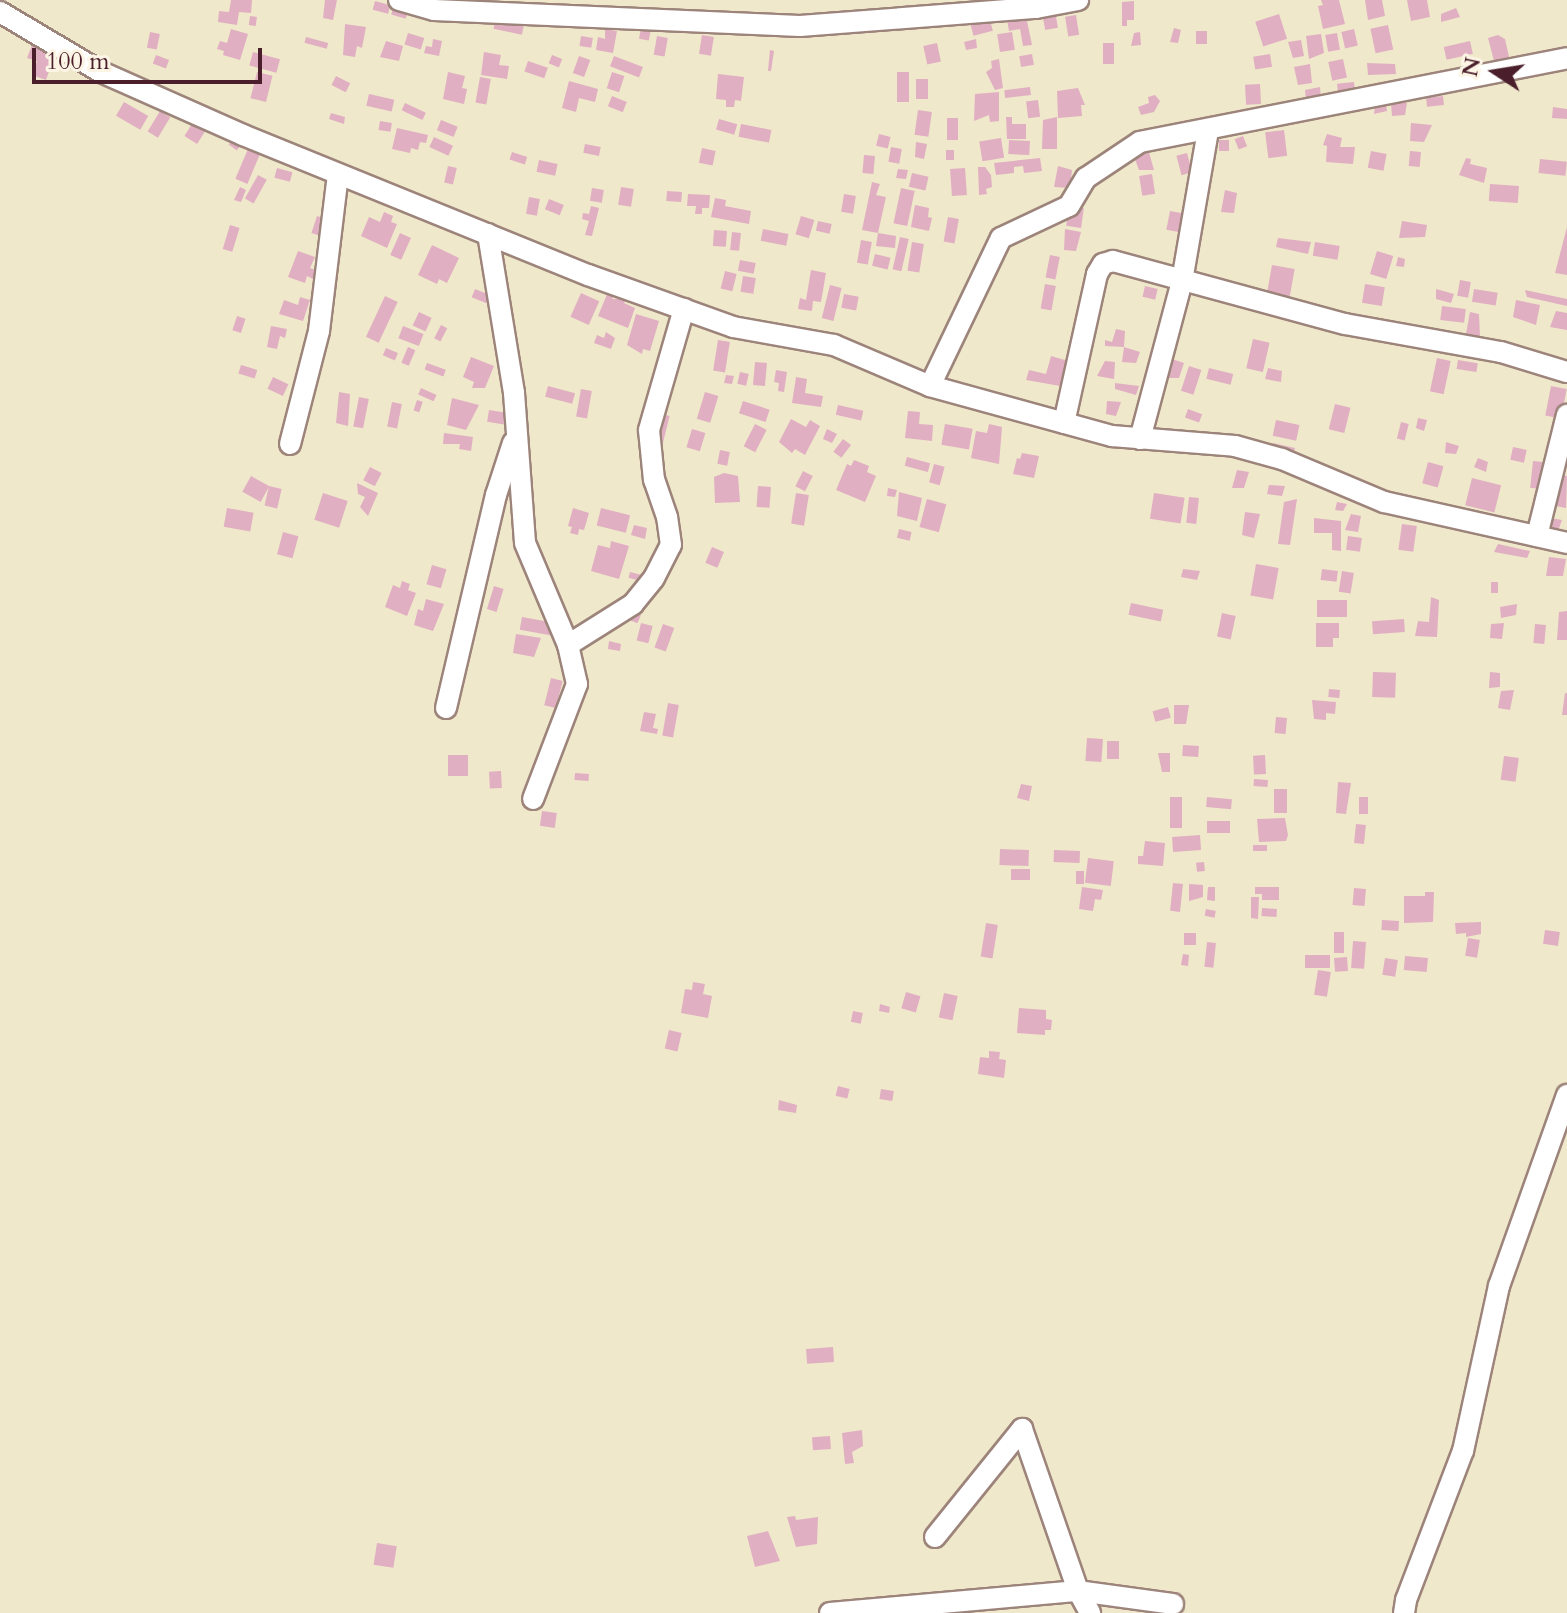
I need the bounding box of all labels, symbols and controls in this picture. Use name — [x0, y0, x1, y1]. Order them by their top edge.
scale bar — [36, 32, 266, 82]
north arrow — [1455, 32, 1535, 112]
text: 100 m — [46, 45, 110, 78]
text: N — [1455, 55, 1488, 79]

